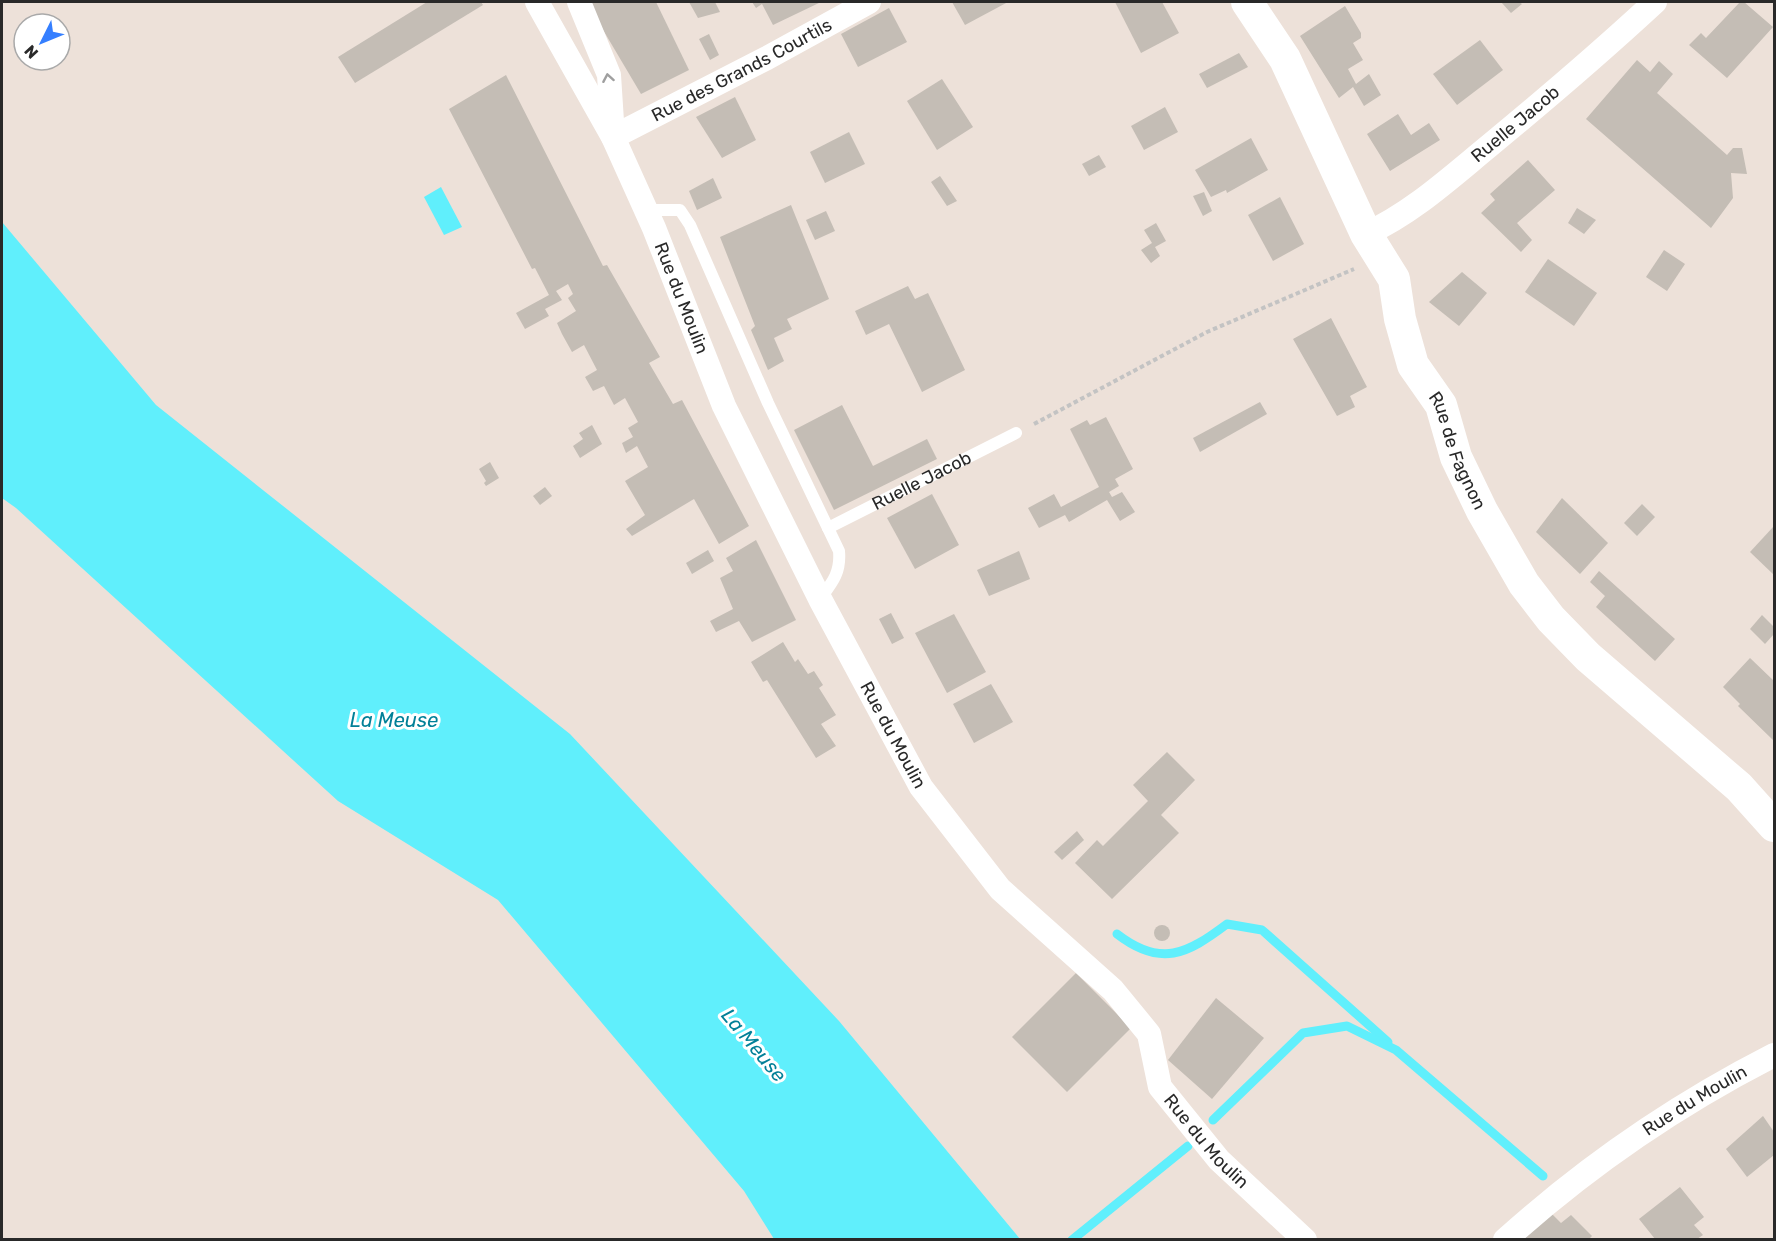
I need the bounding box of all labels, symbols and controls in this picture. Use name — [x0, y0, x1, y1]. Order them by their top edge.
north arrow — [12, 12, 72, 72]
street label: Rue des Grands Courtils — [648, 14, 836, 126]
text: N — [21, 41, 42, 63]
one-way arrow — [602, 74, 615, 84]
street label: Ruelle Jacob — [1467, 81, 1564, 167]
street label: Rue du Moulin — [650, 239, 713, 357]
street label: Rue de Fagnon — [1424, 387, 1491, 513]
street label: Ruelle Jacob — [868, 446, 975, 515]
street label: Rue du Moulin — [855, 678, 931, 792]
water label: La Meuse — [350, 708, 438, 732]
water label: La Meuse — [716, 1003, 792, 1087]
street label: Rue du Moulin — [1638, 1060, 1751, 1140]
street label: Rue du Moulin — [1159, 1090, 1253, 1193]

